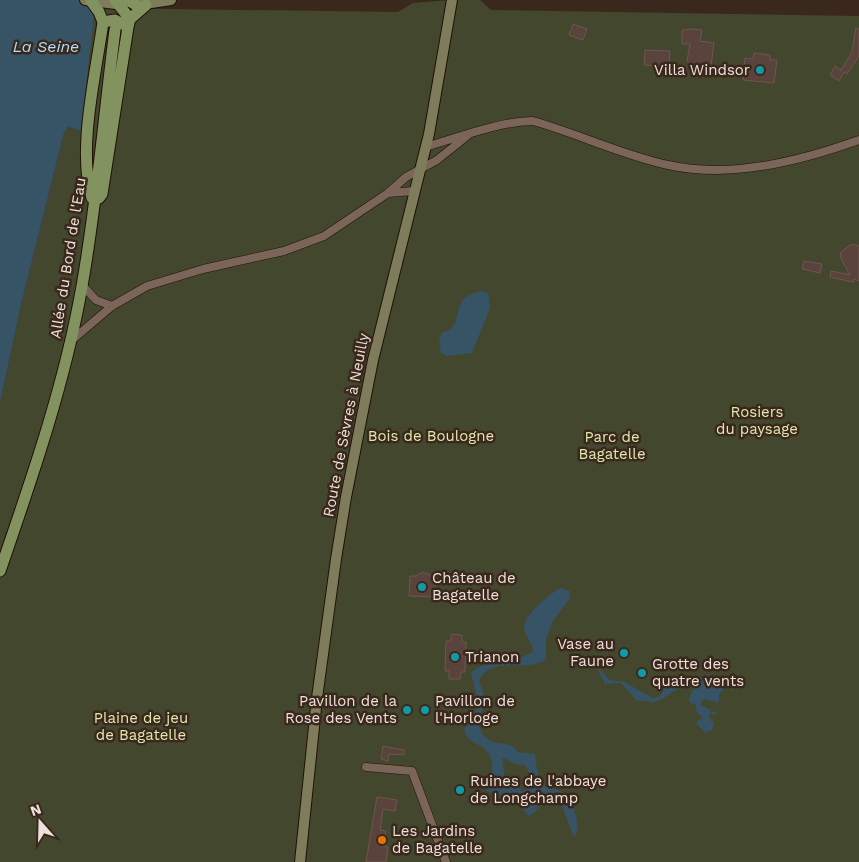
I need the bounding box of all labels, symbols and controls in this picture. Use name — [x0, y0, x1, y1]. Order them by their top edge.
water label: La Seine — [13, 37, 79, 56]
place label: Villa Windsor — [654, 61, 750, 79]
marker: Villa Windsor — [754, 64, 766, 76]
street label: Allée du Bord de l'Eau — [46, 176, 90, 340]
street label: Route de Sèvres à Neuilly — [319, 331, 373, 519]
park label: Rosiers du paysage — [716, 403, 798, 438]
park label: Bois de Boulogne — [368, 427, 494, 445]
park label: Parc de Bagatelle — [578, 428, 646, 463]
place label: Château de Bagatelle — [432, 569, 516, 604]
marker: Château de Bagatelle — [416, 581, 428, 593]
place label: Vase au Faune — [557, 635, 614, 670]
marker: Vase au Faune — [618, 647, 630, 659]
place label: Trianon — [465, 648, 519, 666]
marker: Trianon — [449, 651, 461, 663]
place label: Grotte des quatre vents — [652, 655, 744, 690]
marker: Grotte des quatre vents — [636, 667, 648, 679]
place label: Pavillon de la Rose des Vents — [285, 692, 398, 727]
place label: Pavillon de l'Horloge — [435, 692, 515, 727]
marker: Pavillon de la Rose des Vents — [401, 704, 413, 716]
marker: Pavillon de l'Horloge — [419, 704, 431, 716]
park label: Plaine de jeu de Bagatelle — [94, 709, 188, 744]
place label: Ruines de l'abbaye de Longchamp — [470, 772, 607, 807]
marker: Ruines de l'abbaye de Longchamp — [454, 784, 466, 796]
north arrow — [15, 797, 65, 847]
text: N — [28, 800, 43, 819]
place label: Les Jardins de Bagatelle — [392, 822, 482, 857]
marker: Les Jardins de Bagatelle — [376, 834, 388, 846]

